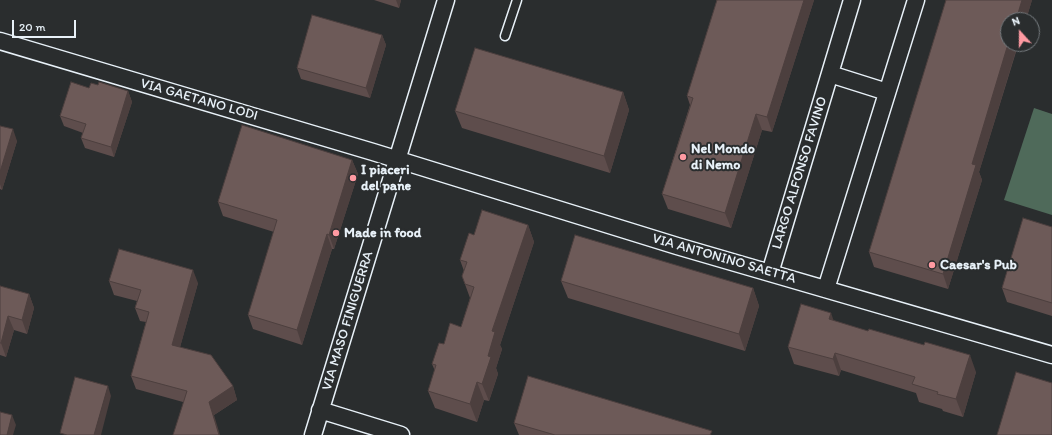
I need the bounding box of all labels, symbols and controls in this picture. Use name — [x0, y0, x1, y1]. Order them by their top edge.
scale bar — [14, 12, 78, 38]
north arrow — [1000, 12, 1040, 52]
text: N — [1010, 14, 1022, 29]
text: 20 m — [19, 20, 46, 34]
street label: VIA GAETANO LODI — [139, 75, 259, 125]
street label: LARGO ALFONSO FAVINO — [769, 95, 831, 251]
place label: Nel Mondo di Nemo — [691, 141, 755, 174]
marker: Nel Mondo di Nemo — [678, 152, 688, 162]
place label: I piaceri del pane — [361, 162, 411, 194]
marker: I piaceri del pane — [348, 173, 358, 183]
place label: Made in food — [344, 225, 421, 241]
marker: Made in food — [331, 228, 341, 238]
street label: VIA ANTONINO SAETTA — [650, 230, 798, 288]
street label: VIA MASO FINIGUERRA — [319, 249, 377, 393]
place label: Caesar's Pub — [940, 257, 1017, 273]
marker: Caesar's Pub — [927, 260, 937, 270]

